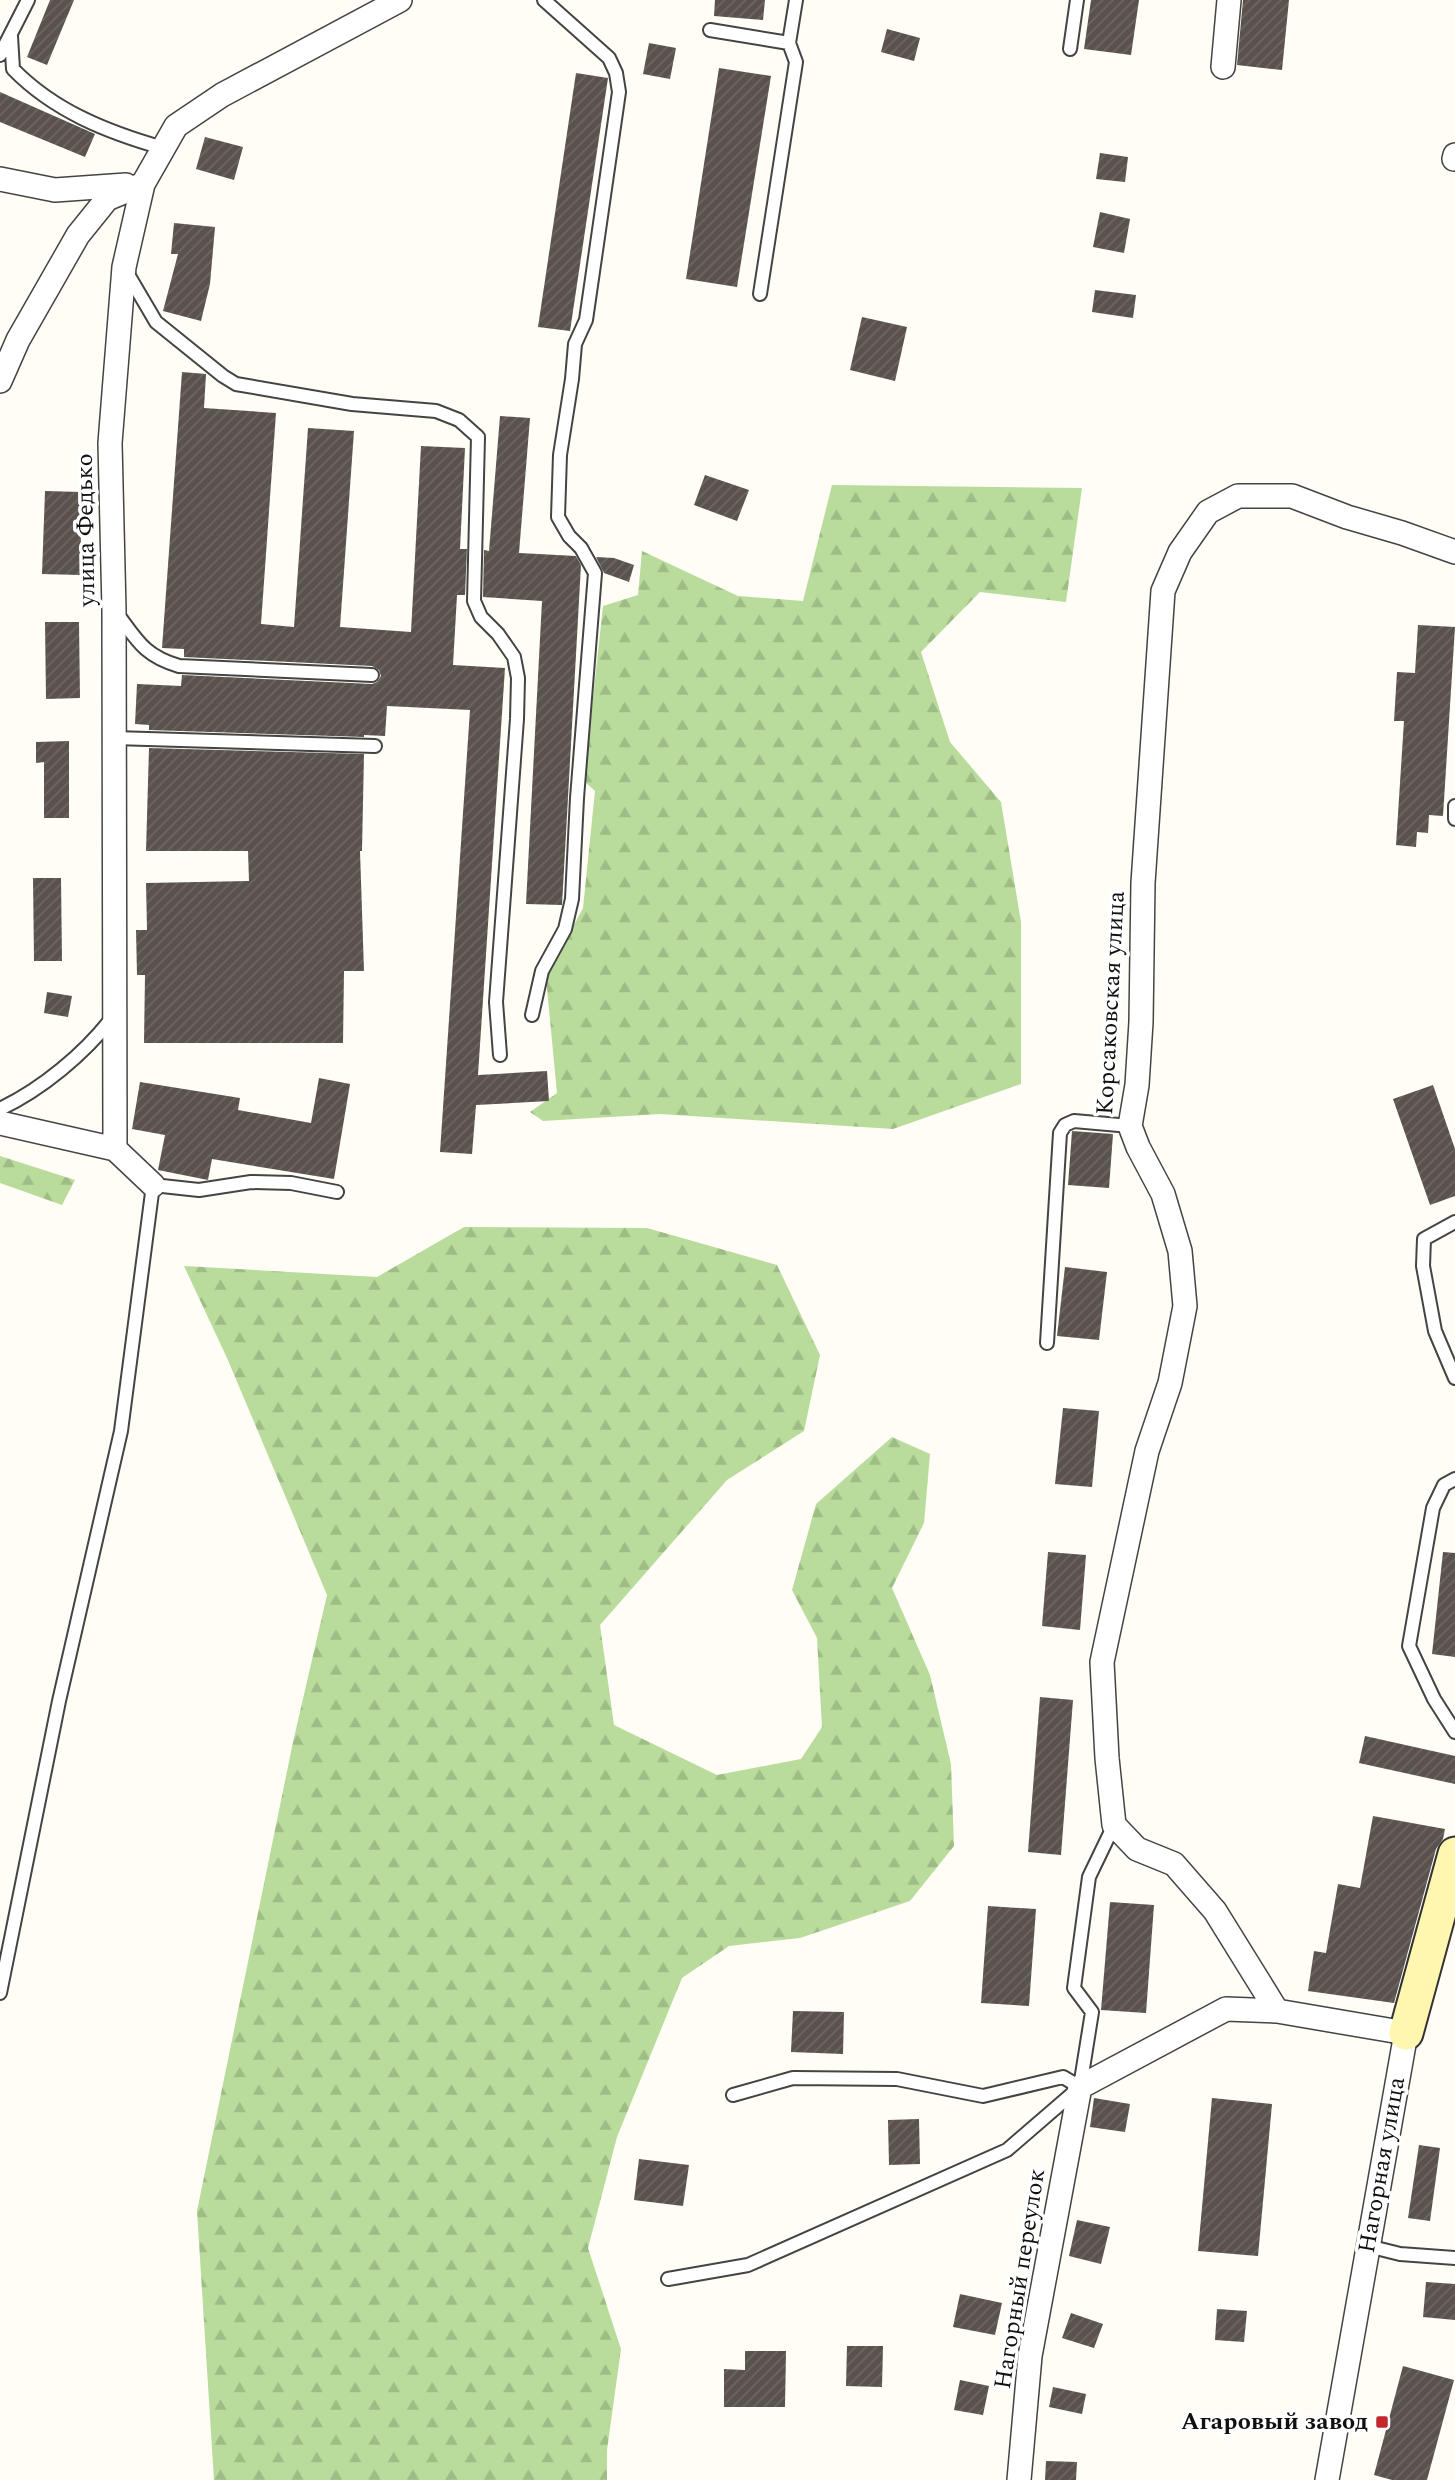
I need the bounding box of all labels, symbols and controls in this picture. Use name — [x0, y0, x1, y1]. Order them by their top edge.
street label: улица Федько — [67, 453, 105, 608]
street label: Корсаковская улица — [1087, 890, 1135, 1116]
street label: Нагорная улица — [1349, 2074, 1415, 2256]
street label: Нагорный переулок — [985, 2166, 1055, 2392]
place label: Агаровый завод — [1181, 2404, 1368, 2440]
marker: Агаровый завод — [1374, 2414, 1390, 2430]

